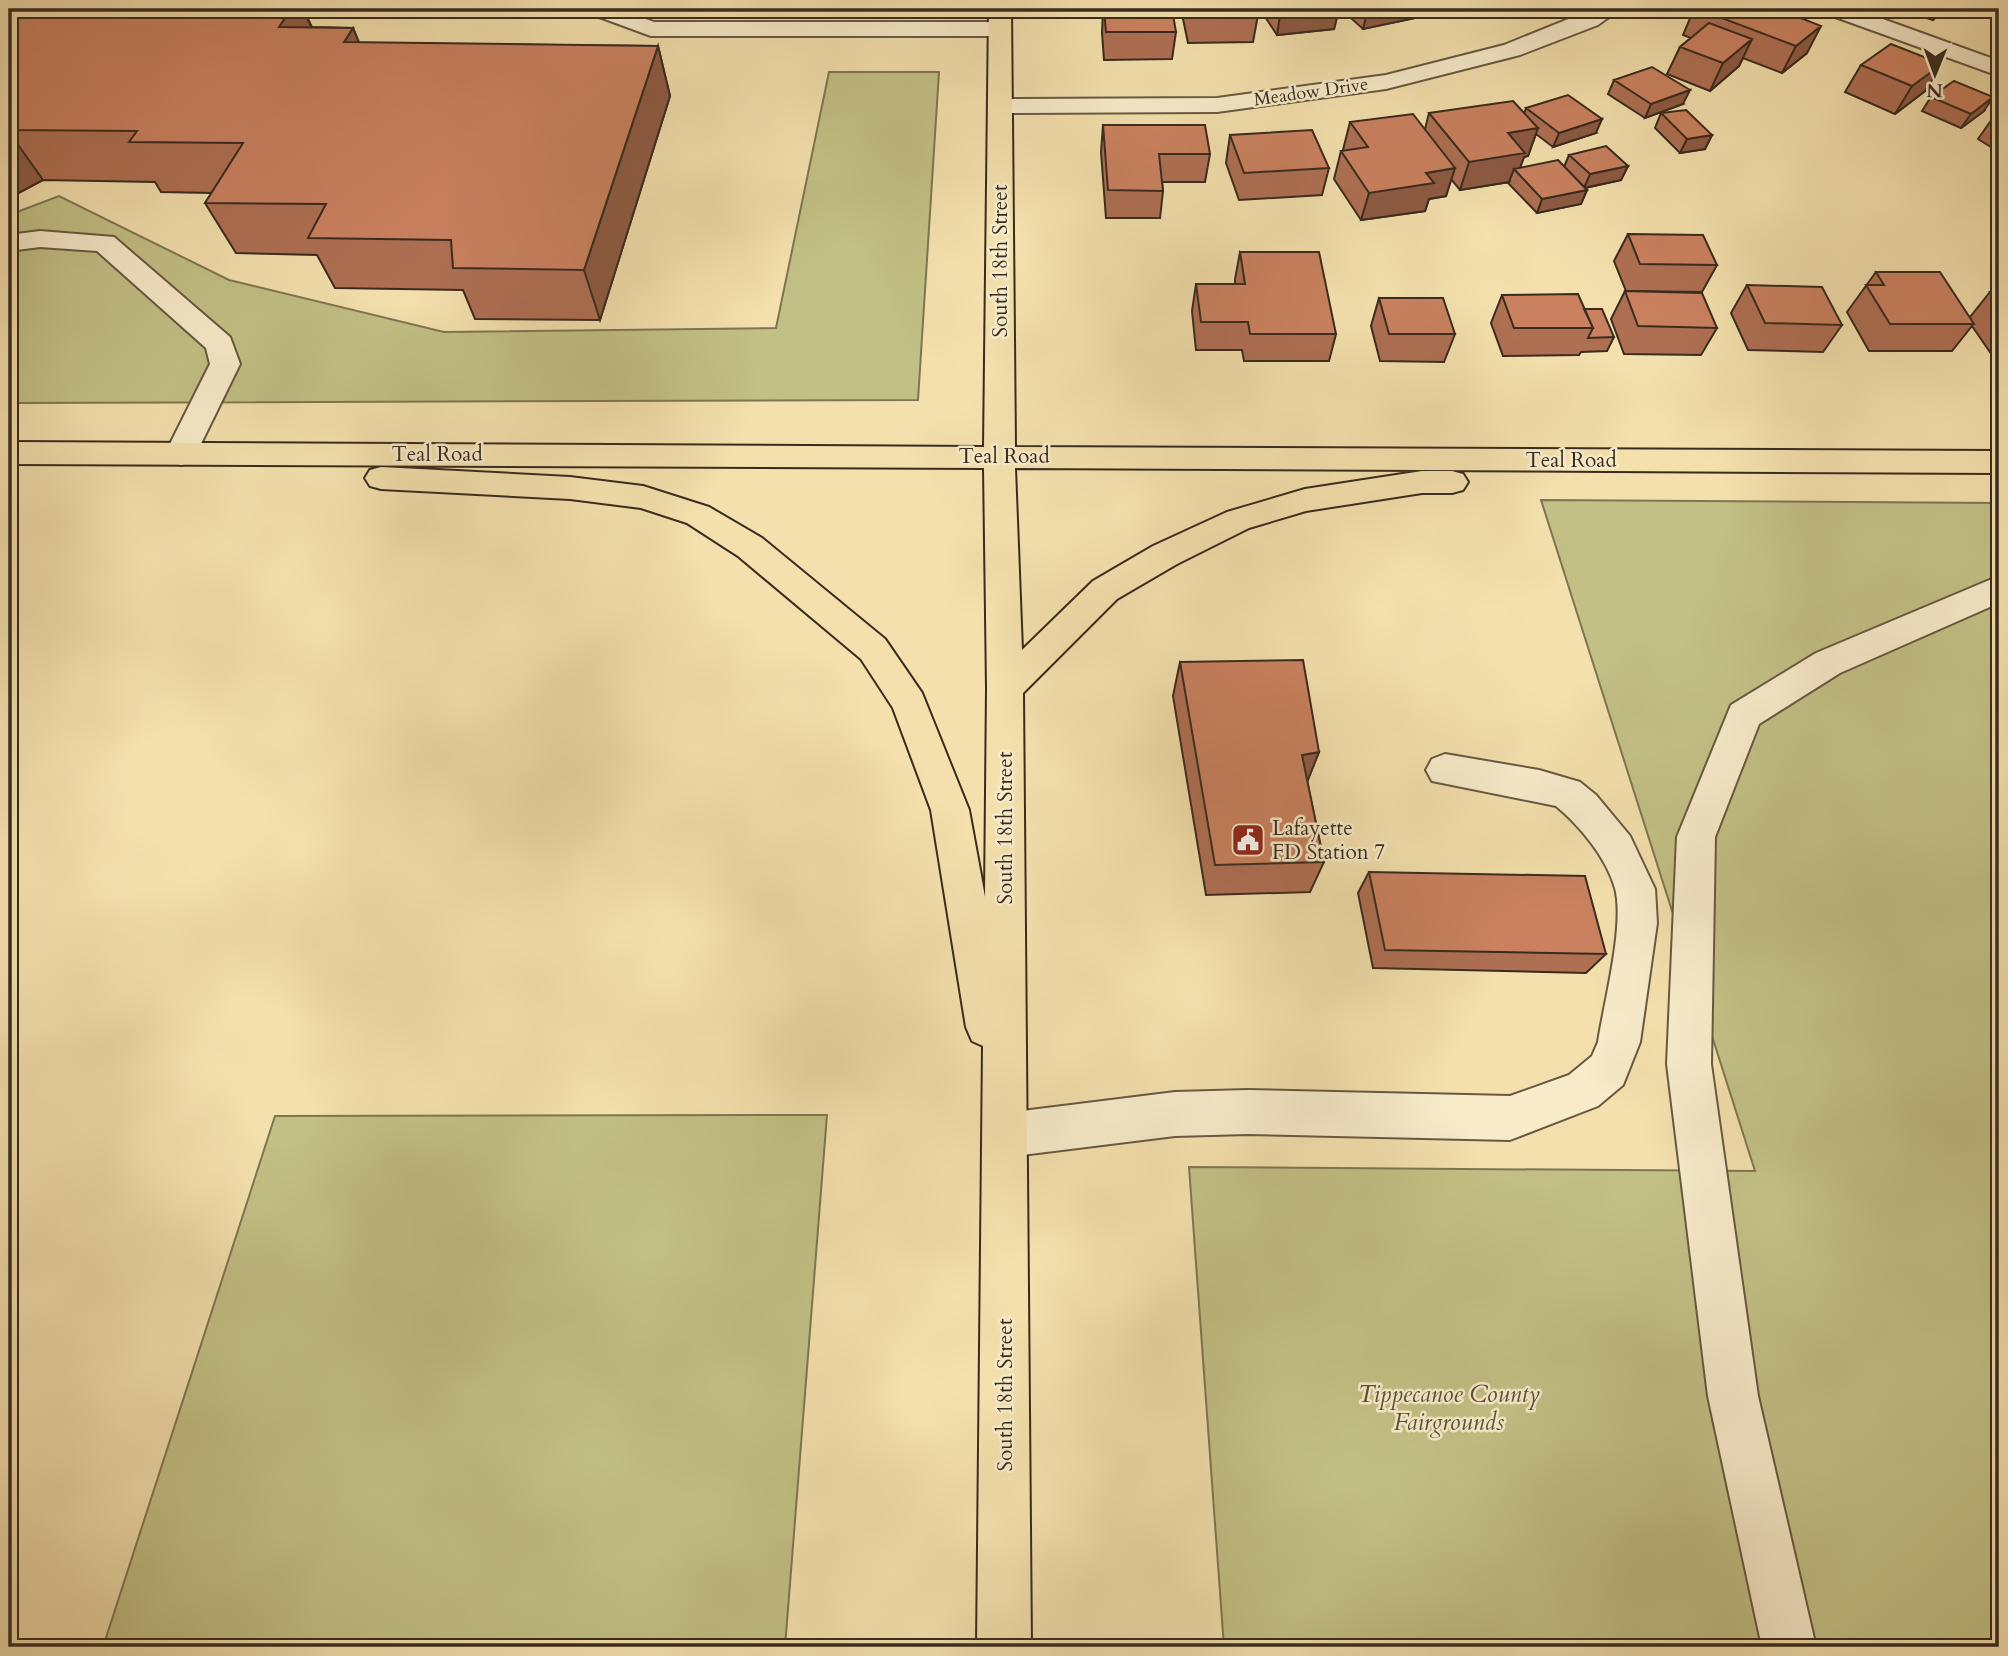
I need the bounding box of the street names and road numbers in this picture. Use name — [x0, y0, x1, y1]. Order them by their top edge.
street label: Meadow Drive — [1252, 72, 1370, 112]
street label: South 18th Street — [986, 184, 1015, 338]
street label: Teal Road — [391, 440, 483, 469]
street label: Teal Road — [958, 442, 1050, 471]
street label: Teal Road — [1525, 446, 1617, 475]
street label: South 18th Street — [991, 751, 1020, 905]
street label: South 18th Street — [991, 1318, 1020, 1472]

